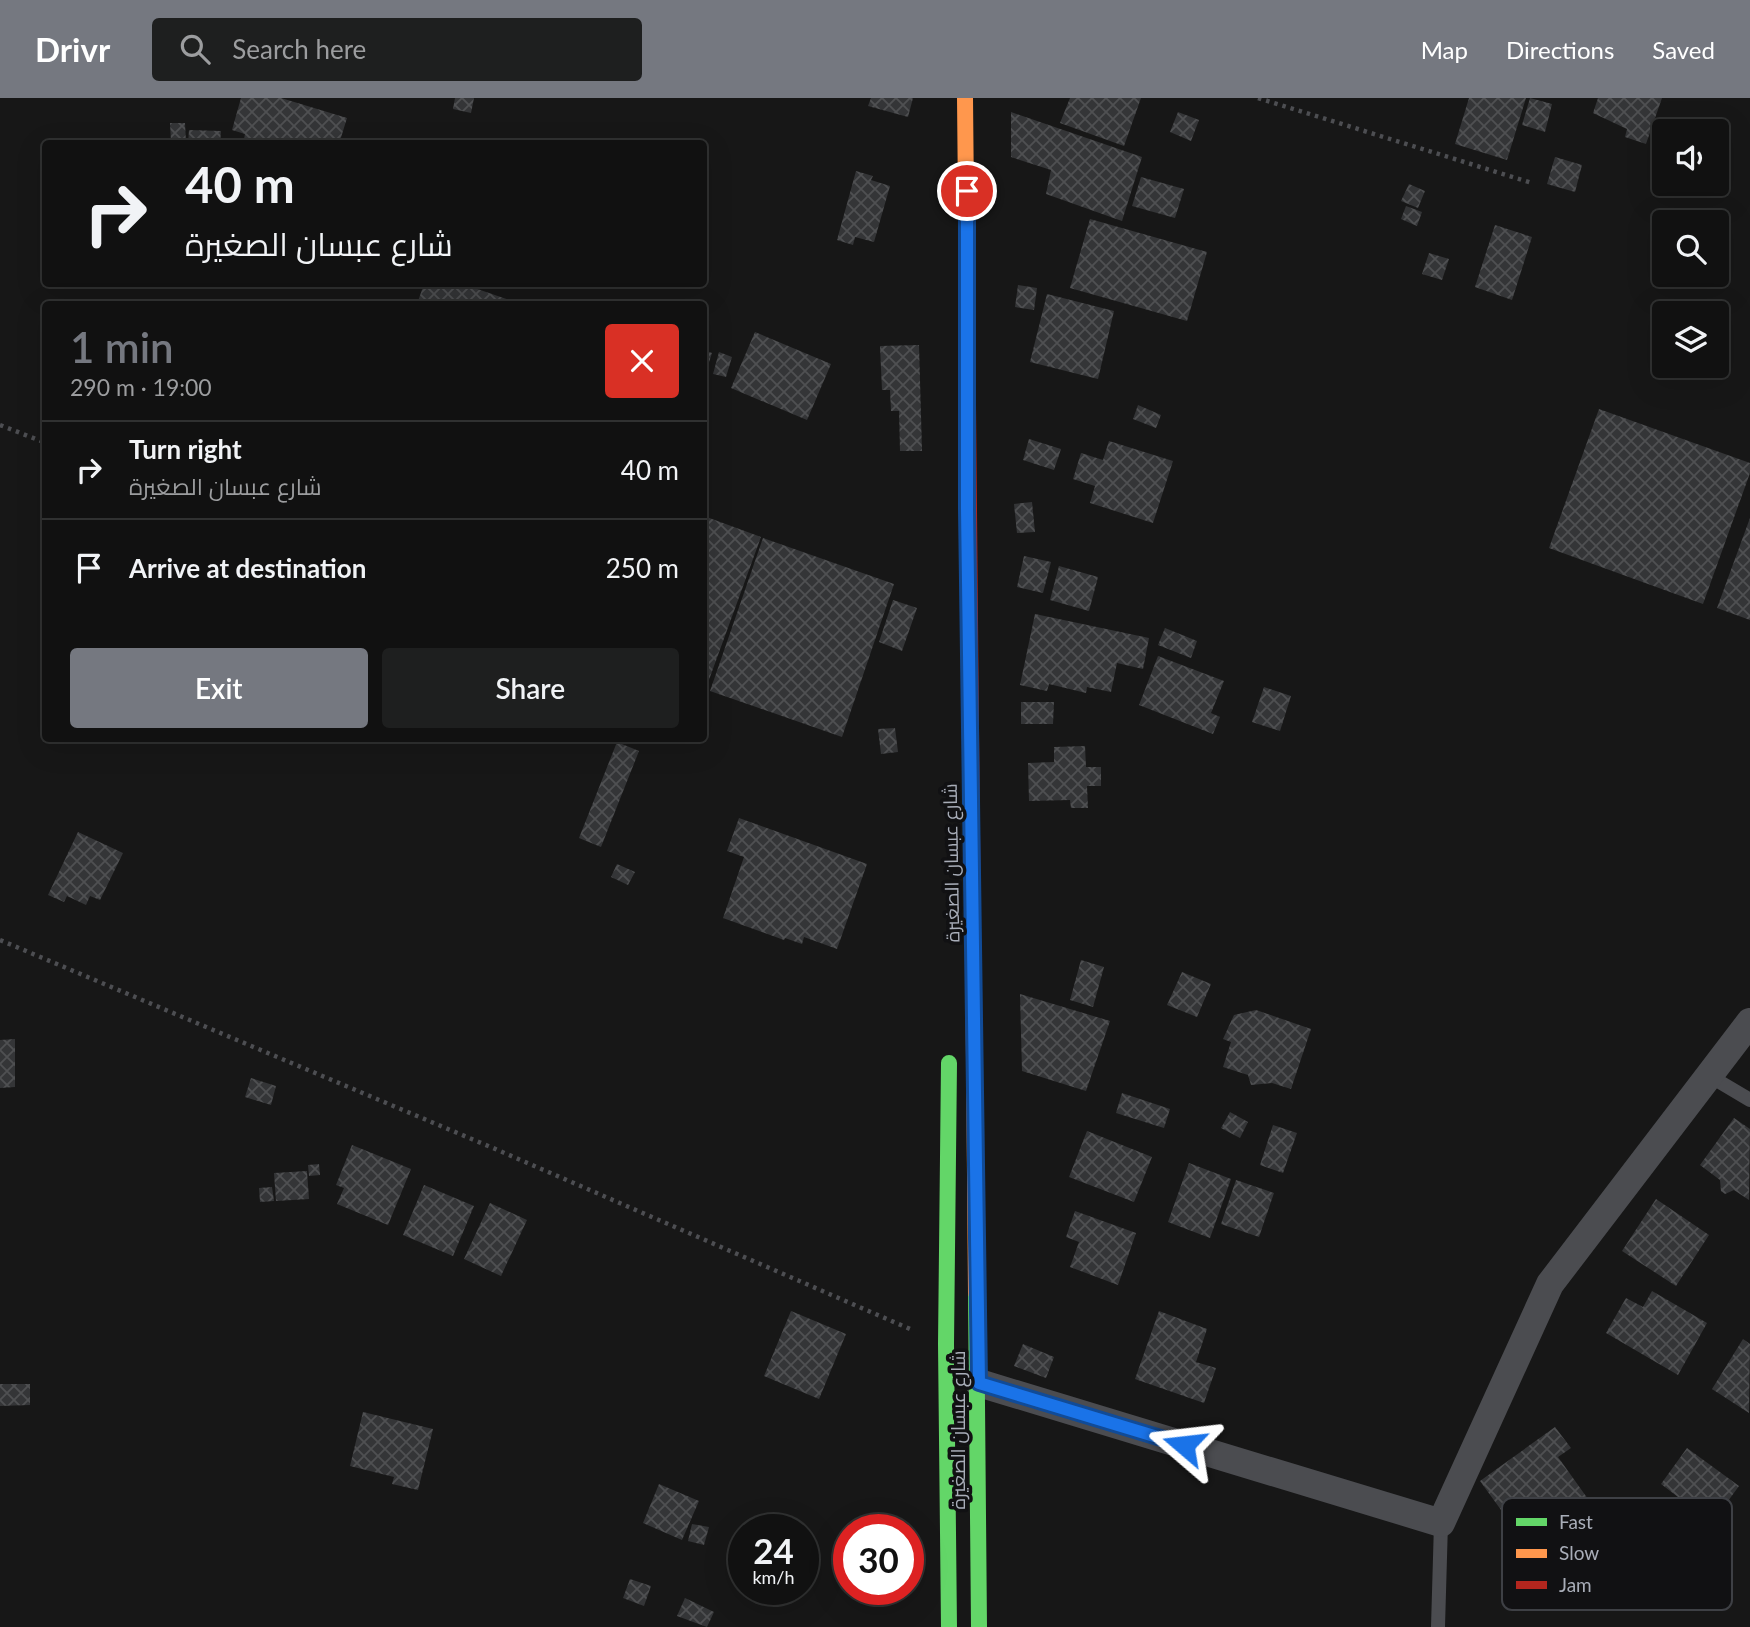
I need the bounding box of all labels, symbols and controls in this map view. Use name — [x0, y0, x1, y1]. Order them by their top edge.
search box — [152, 18, 642, 81]
text: Drivr — [35, 29, 110, 69]
icon: search — [176, 30, 214, 68]
text: Search here — [232, 33, 366, 65]
text: Map — [1421, 35, 1468, 64]
text: Directions — [1506, 35, 1614, 64]
text: Saved — [1652, 35, 1715, 64]
map controls — [1652, 119, 1729, 378]
button: sound — [1652, 119, 1729, 196]
text: 40 m — [185, 155, 295, 213]
pin — [937, 161, 997, 221]
icon: right — [70, 168, 161, 259]
icon: arrive — [948, 172, 986, 210]
button: search — [1652, 210, 1729, 287]
text: شارع عبسان الصغيرة — [185, 224, 453, 263]
button: layers — [1652, 301, 1729, 378]
text: 1 min — [70, 322, 174, 372]
button: close — [605, 324, 679, 398]
text: 290 m · 19:00 — [70, 373, 212, 401]
text: Turn right — [129, 433, 242, 465]
icon: right — [70, 451, 108, 489]
text: 40 m — [621, 454, 679, 486]
text: شارع عبسان الصغيرة — [129, 472, 321, 500]
icon: arrive — [70, 549, 108, 587]
text: Arrive at destination — [129, 552, 366, 584]
text: 250 m — [606, 552, 679, 584]
button: Exit — [70, 648, 368, 728]
button: Share — [382, 648, 679, 728]
street label: شارع عبسان الصغيرة — [938, 783, 966, 943]
street label: شارع عبسان الصغيرة — [946, 1351, 972, 1509]
position arrow — [1147, 1408, 1221, 1482]
legend — [1502, 1498, 1732, 1610]
text: Fast — [1559, 1510, 1593, 1533]
speed limit sign: 30 — [833, 1514, 924, 1605]
text: 24 — [753, 1529, 794, 1571]
text: Slow — [1559, 1541, 1599, 1564]
text: km/h — [752, 1566, 795, 1588]
text: Jam — [1559, 1573, 1592, 1596]

